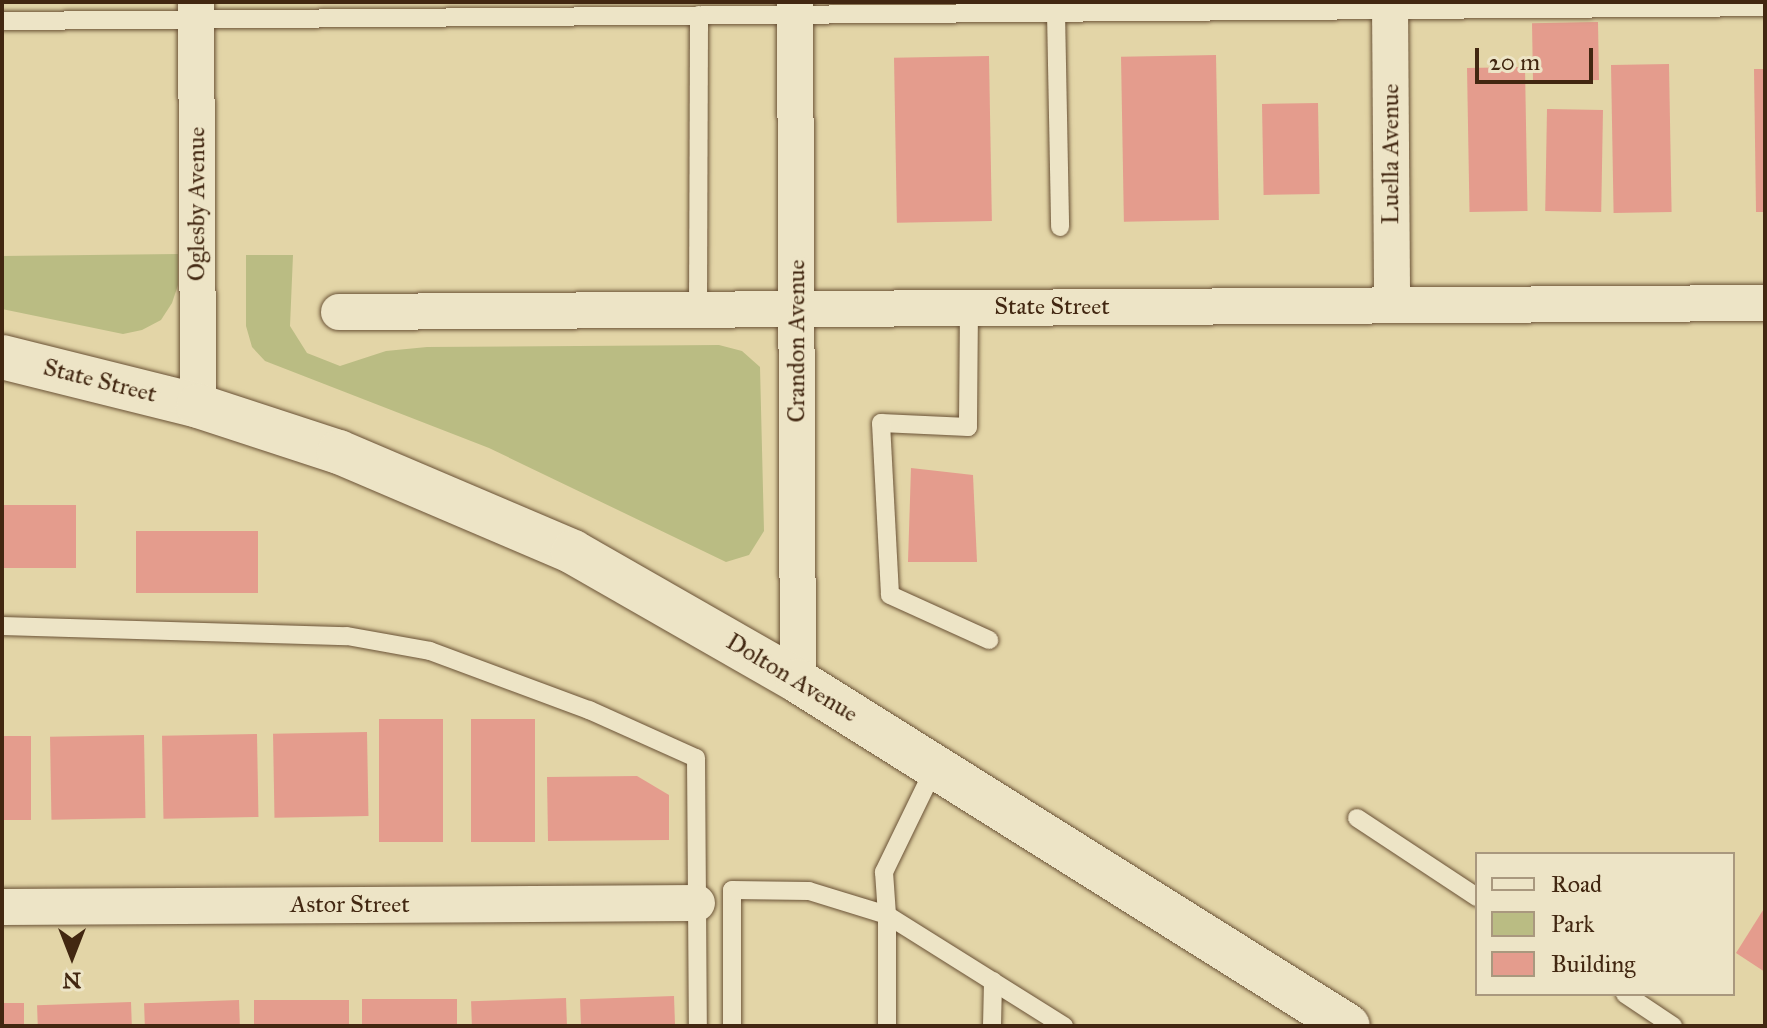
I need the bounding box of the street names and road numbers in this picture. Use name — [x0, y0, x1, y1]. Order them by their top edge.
street label: Luella Avenue — [1377, 84, 1405, 224]
street label: Oglesby Avenue — [183, 127, 211, 281]
street label: Crandon Avenue — [783, 259, 811, 423]
street label: State Street — [994, 293, 1110, 321]
street label: State Street — [40, 353, 160, 409]
street label: Dolton Avenue — [721, 627, 863, 729]
street label: Astor Street — [290, 891, 410, 919]

